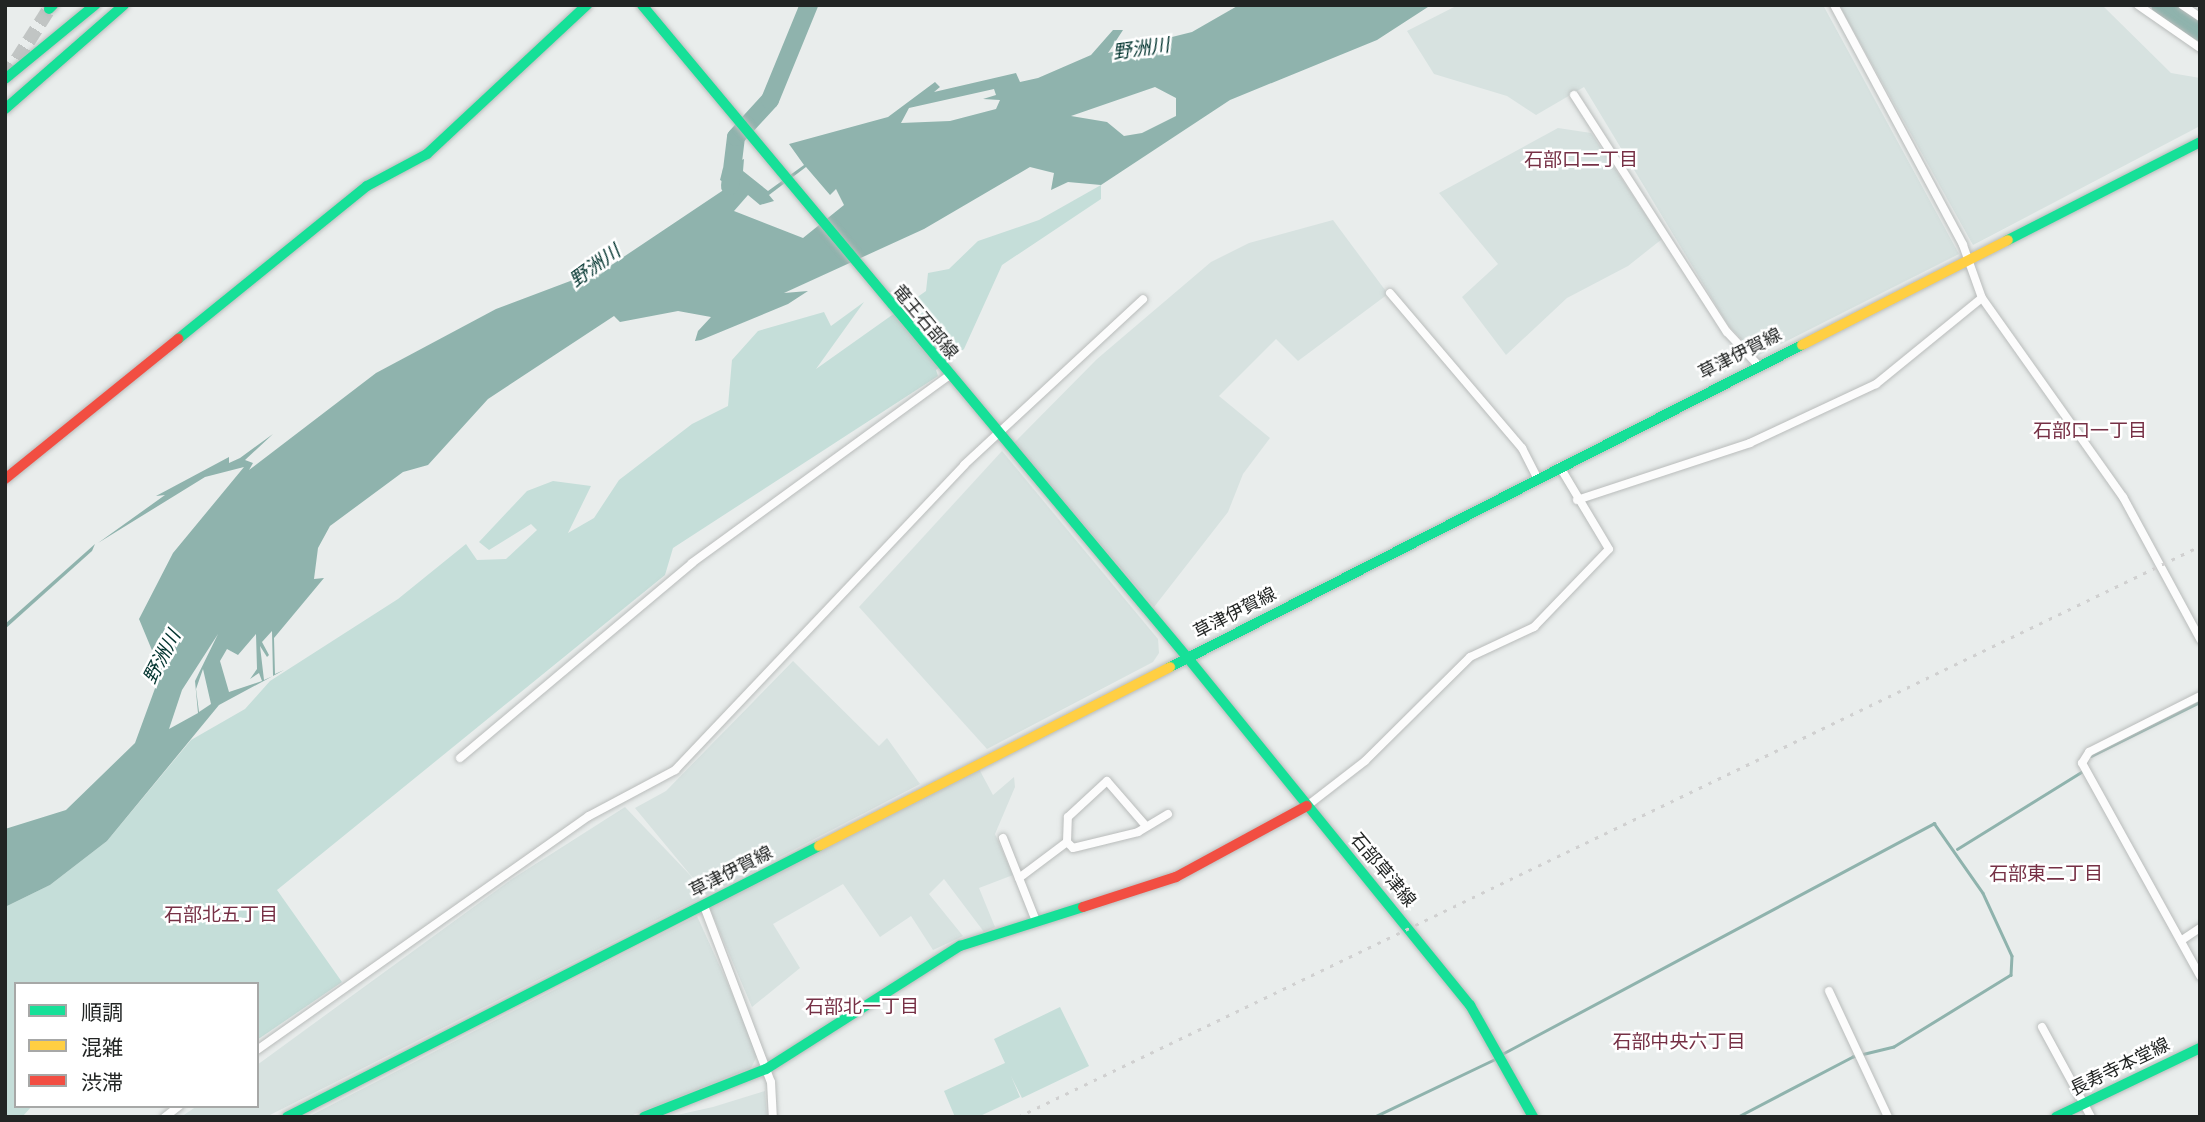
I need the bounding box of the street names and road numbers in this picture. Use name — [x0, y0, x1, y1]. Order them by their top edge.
street label: 竜王石部線 — [888, 281, 962, 363]
street label: 草津伊賀線 — [1695, 324, 1785, 384]
street label: 草津伊賀線 — [1190, 583, 1280, 643]
street label: 石部草津線 — [1346, 829, 1420, 911]
street label: 草津伊賀線 — [686, 842, 776, 902]
street label: 長寿寺本堂線 — [2067, 1034, 2173, 1100]

